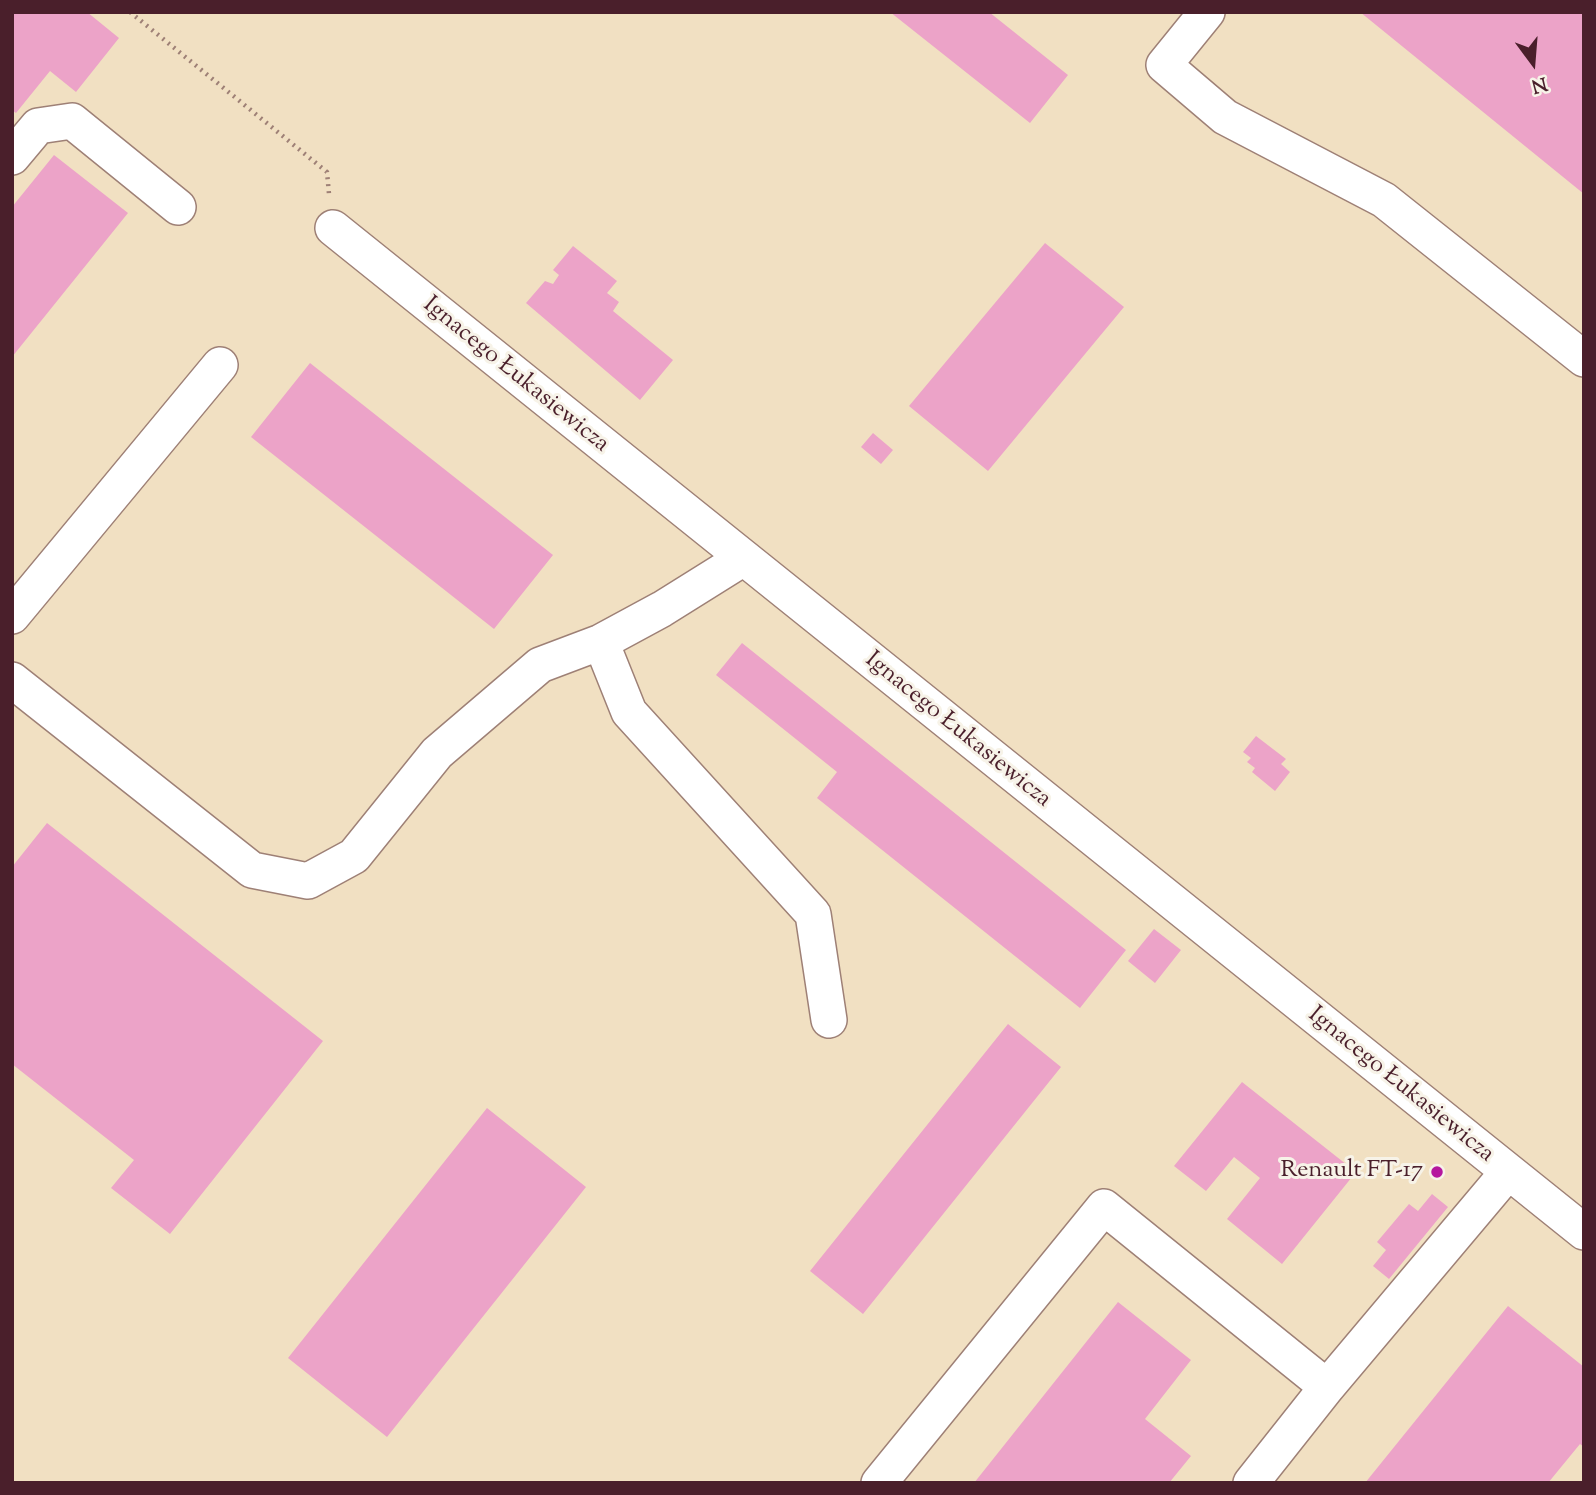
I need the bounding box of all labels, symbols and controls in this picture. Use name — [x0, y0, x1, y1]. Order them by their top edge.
north arrow — [1498, 28, 1568, 98]
text: N — [1528, 69, 1550, 99]
street label: Ignacego Łukasiewicza — [416, 292, 614, 460]
street label: Ignacego Łukasiewicza — [858, 647, 1056, 815]
street label: Ignacego Łukasiewicza — [1301, 1002, 1499, 1170]
place label: Renault FT-17 — [1281, 1158, 1423, 1186]
marker: Renault FT-17 — [1429, 1164, 1445, 1180]

